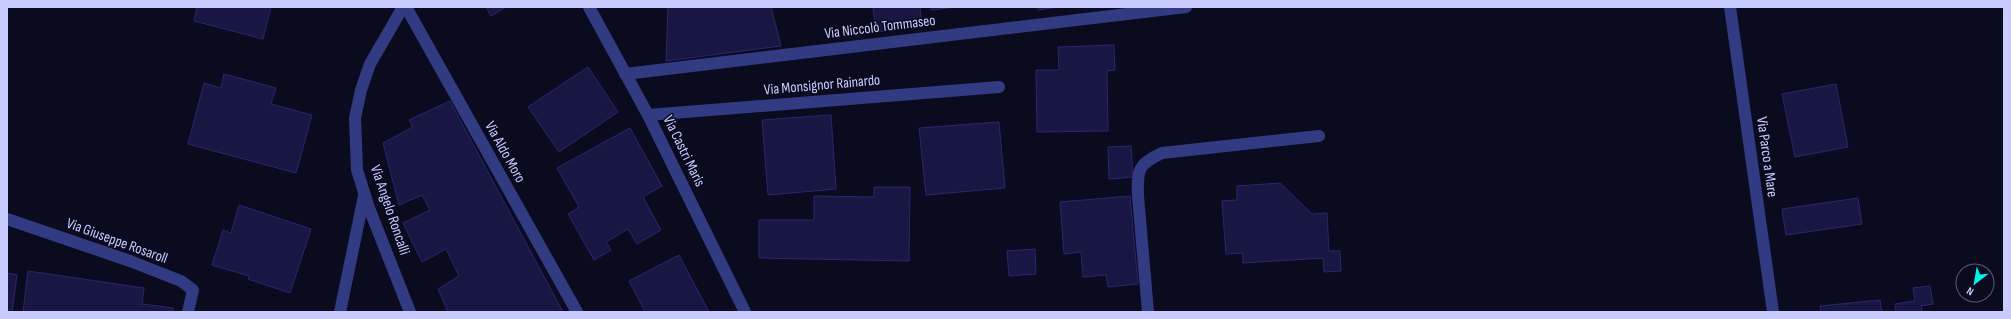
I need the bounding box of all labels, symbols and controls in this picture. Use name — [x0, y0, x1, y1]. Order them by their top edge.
street label: Via Niccolò Tommaseo — [823, 11, 937, 43]
street label: Via Monsignor Rainardo — [763, 70, 881, 100]
street label: Via Castri Maris — [659, 112, 709, 190]
street label: Via Parco a Mare — [1752, 115, 1782, 199]
street label: Via Aldo Moro — [480, 118, 530, 186]
street label: Via Angelo Roncalli — [366, 163, 414, 258]
street label: Via Giuseppe Rosaroll — [64, 214, 170, 268]
north arrow — [1955, 263, 1995, 303]
text: N — [1964, 284, 1976, 298]

